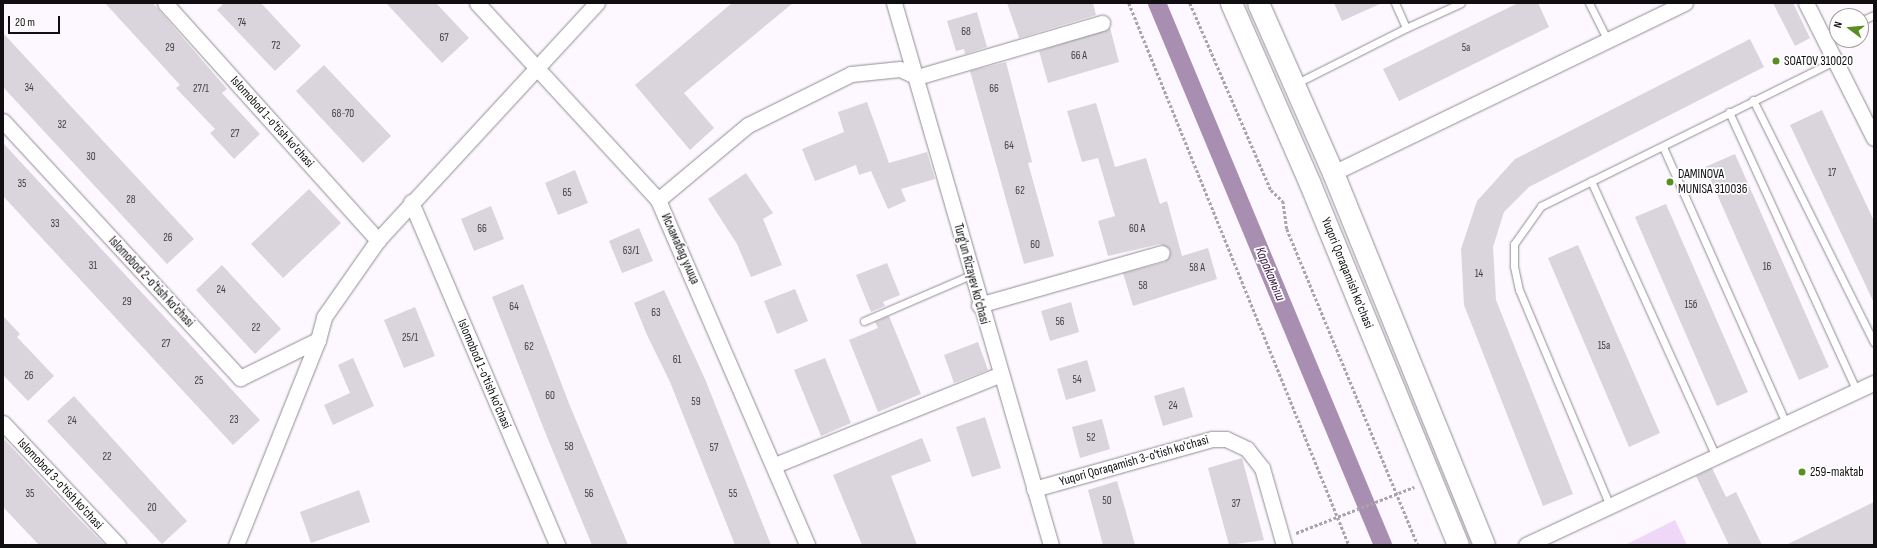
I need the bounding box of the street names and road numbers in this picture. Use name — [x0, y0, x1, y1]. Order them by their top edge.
street label: Islomobod 1-o'tish ko'chasi — [227, 73, 317, 171]
street label: Исламабад улица — [657, 211, 703, 287]
street label: Yuqori Qoraqamish ko'chasi — [1318, 215, 1376, 331]
street label: Turg'un Rizayev ko'chasi — [950, 222, 992, 326]
street label: Islomobod 2-o'tish ko'chasi — [105, 233, 197, 331]
street label: Islomobod 1-o'tish ko'chasi — [454, 317, 514, 431]
street label: Yuqori Qoraqamish 3-o'tish ko'chasi — [1058, 432, 1210, 490]
street label: Islomobod 3-o'tish ko'chasi — [14, 435, 106, 533]

